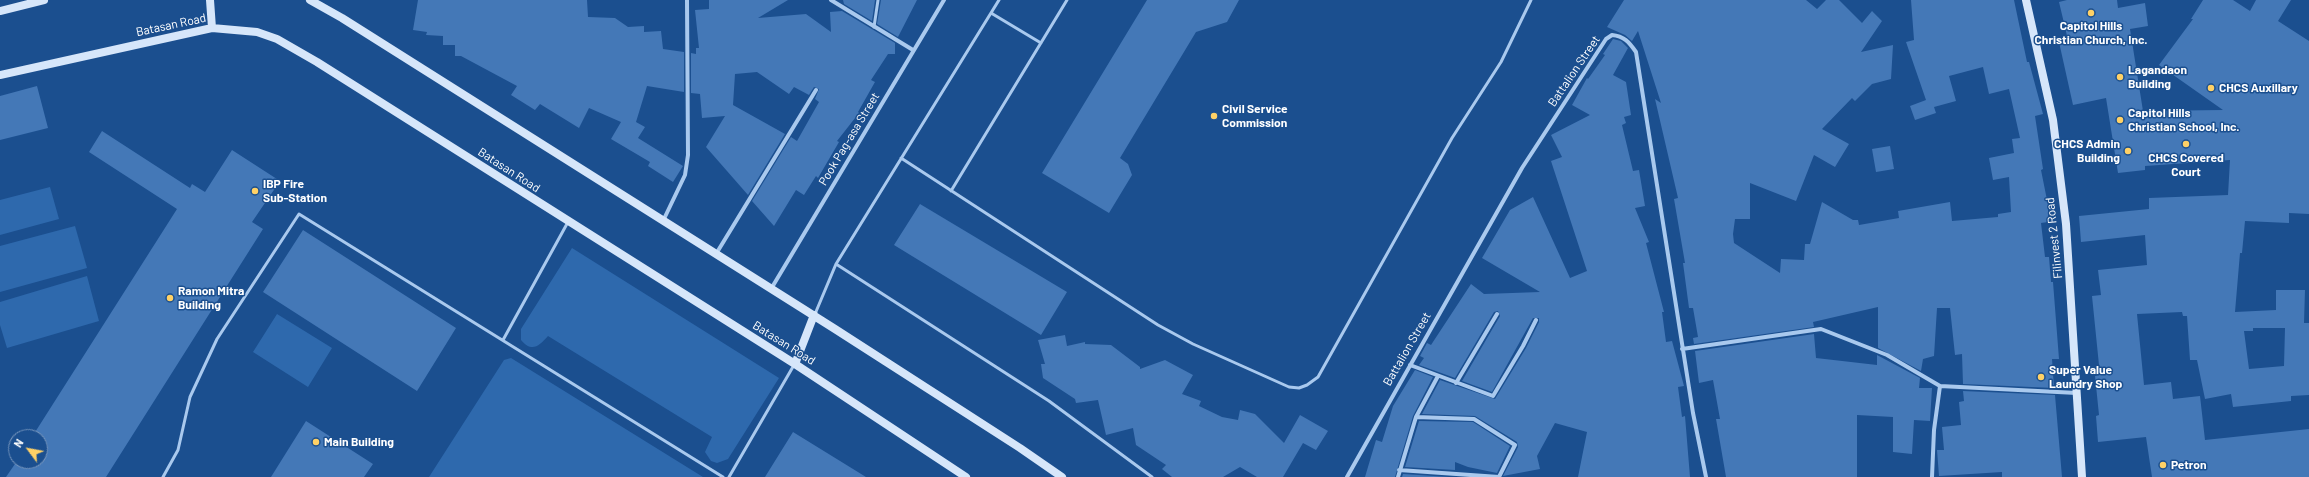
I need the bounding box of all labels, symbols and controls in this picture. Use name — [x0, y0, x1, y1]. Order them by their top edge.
marker: Capitol Hills Christian Church, Inc. — [2086, 8, 2096, 18]
street label: Batasan Road — [135, 11, 207, 39]
place label: Capitol Hills Christian Church, Inc. — [2035, 19, 2147, 47]
street label: Battalion Street — [1545, 33, 1603, 109]
place label: Lagandaon Building — [2128, 63, 2187, 91]
marker: Lagandaon Building — [2115, 72, 2125, 82]
place label: CHCS Auxillary — [2219, 81, 2298, 95]
marker: CHCS Auxillary — [2206, 83, 2216, 93]
street label: Pook Pag-asa Street — [816, 90, 882, 188]
place label: Civil Service Commission — [1222, 102, 1288, 130]
place label: Capitol Hills Christian School, Inc. — [2128, 106, 2240, 134]
marker: Civil Service Commission — [1209, 111, 1219, 121]
marker: Capitol Hills Christian School, Inc. — [2115, 115, 2125, 125]
place label: CHCS Admin Building — [2054, 137, 2120, 165]
marker: CHCS Covered Court — [2181, 139, 2191, 149]
street label: Batasan Road — [475, 145, 543, 195]
marker: CHCS Admin Building — [2123, 146, 2133, 156]
place label: CHCS Covered Court — [2148, 151, 2224, 179]
place label: IBP Fire Sub-Station — [263, 177, 327, 205]
marker: IBP Fire Sub-Station — [250, 186, 260, 196]
street label: Filinvest 2 Road — [2043, 197, 2065, 279]
place label: Ramon Mitra Building — [178, 284, 244, 312]
marker: Ramon Mitra Building — [165, 293, 175, 303]
street label: Battalion Street — [1380, 310, 1434, 388]
street label: Batasan Road — [750, 318, 818, 368]
place label: Super Value Laundry Shop — [2049, 363, 2122, 391]
marker: Super Value Laundry Shop — [2036, 372, 2046, 382]
north arrow — [8, 429, 48, 469]
place label: Main Building — [324, 435, 394, 449]
text: N — [11, 436, 26, 449]
marker: Main Building — [311, 437, 321, 447]
place label: Petron — [2171, 458, 2206, 472]
marker: Petron — [2158, 460, 2168, 470]

